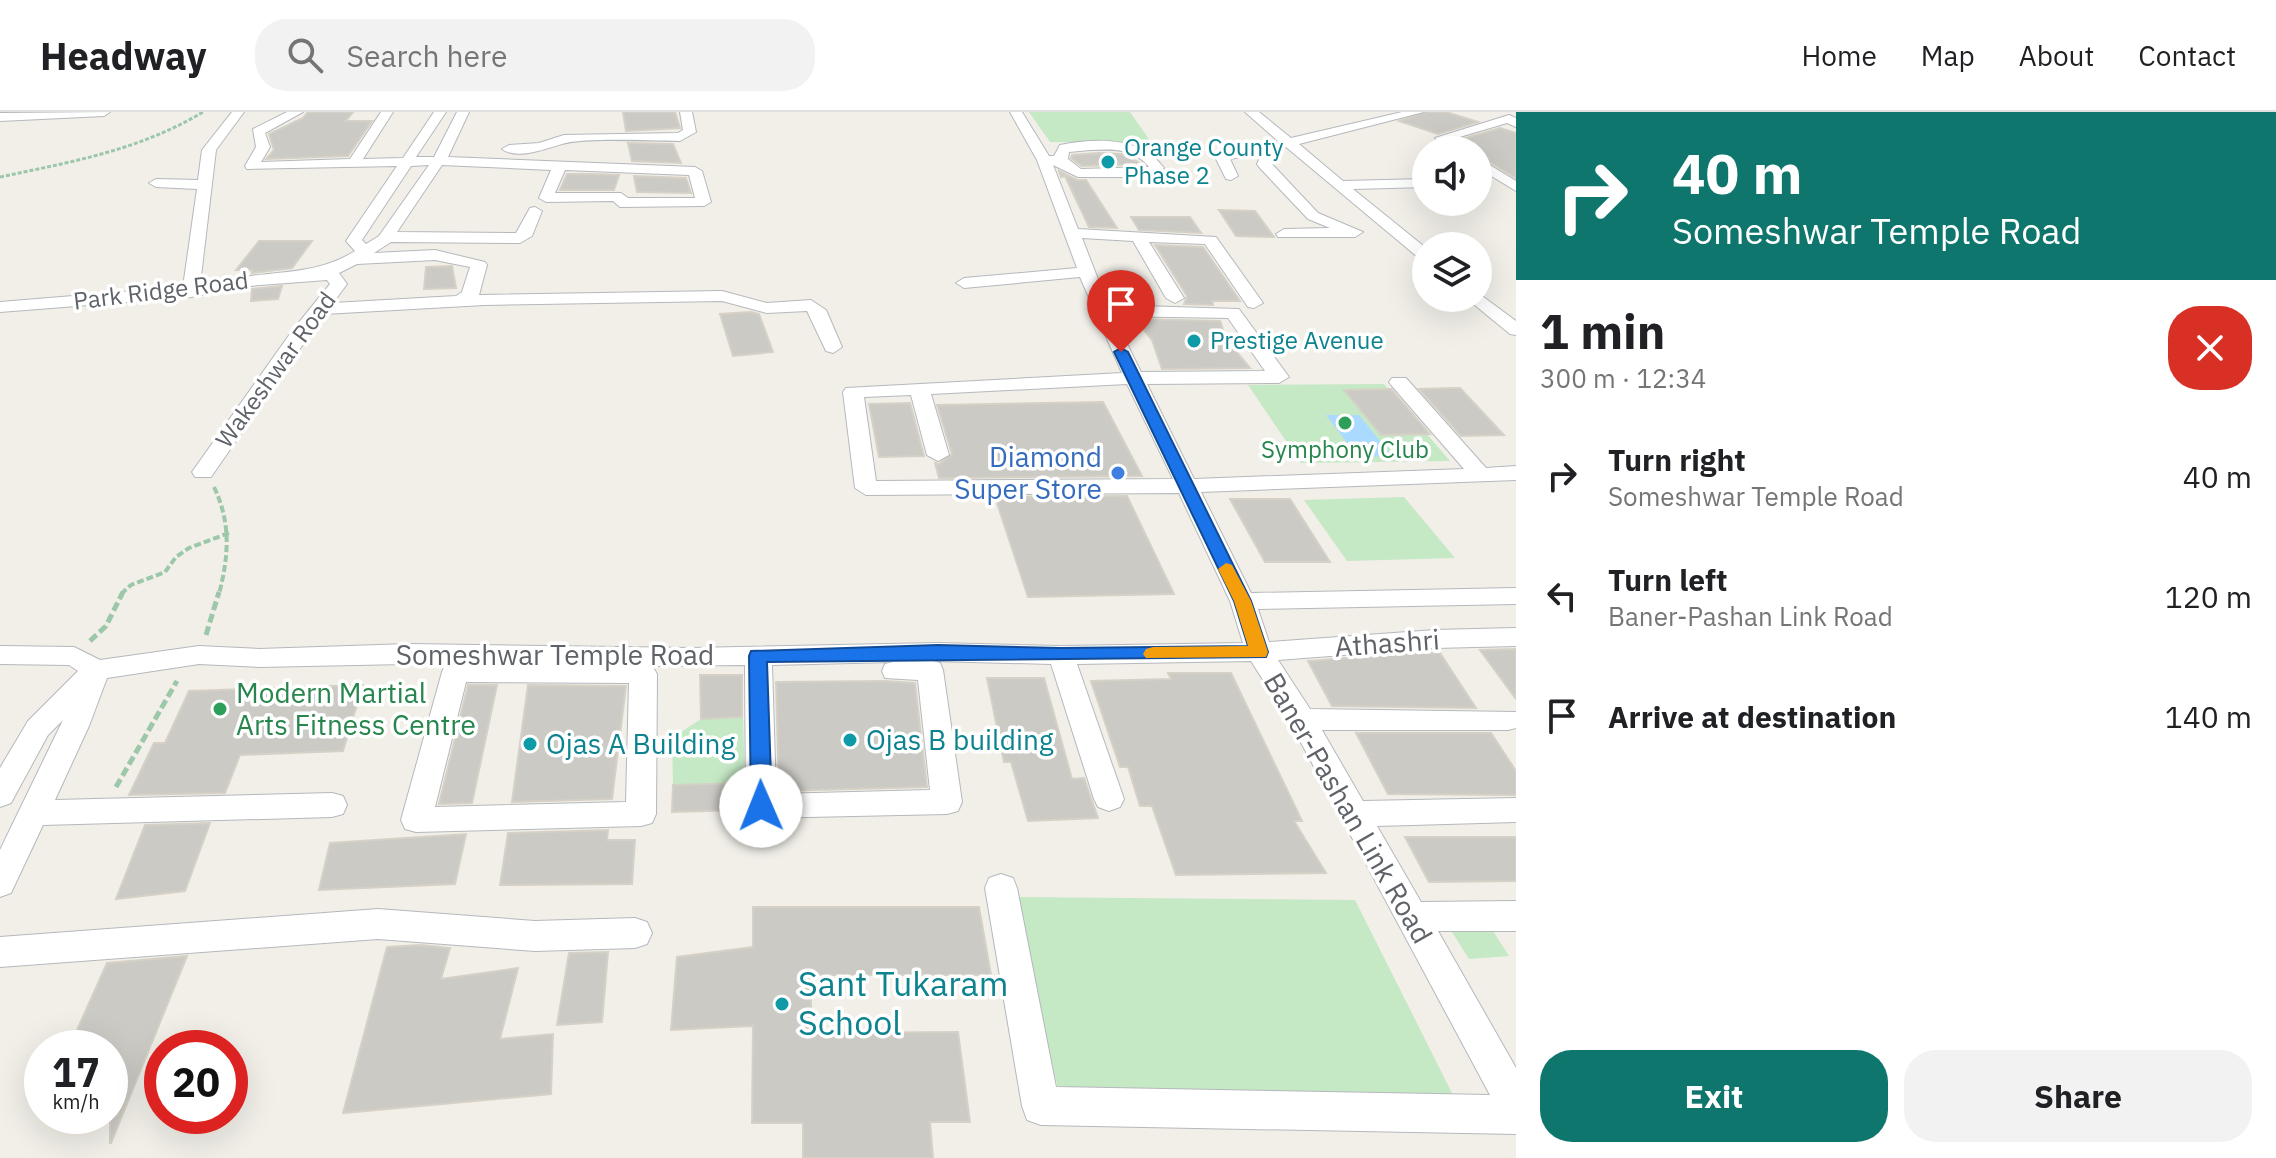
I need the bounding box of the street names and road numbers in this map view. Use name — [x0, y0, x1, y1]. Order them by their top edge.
street label: Park Ridge Road — [72, 263, 250, 317]
street label: Wakeshwar Road — [208, 285, 343, 454]
street label: Athashri — [1333, 620, 1441, 665]
street label: Someshwar Temple Road — [396, 636, 714, 673]
street label: Baner-Pashan Link Road — [1256, 666, 1441, 950]

